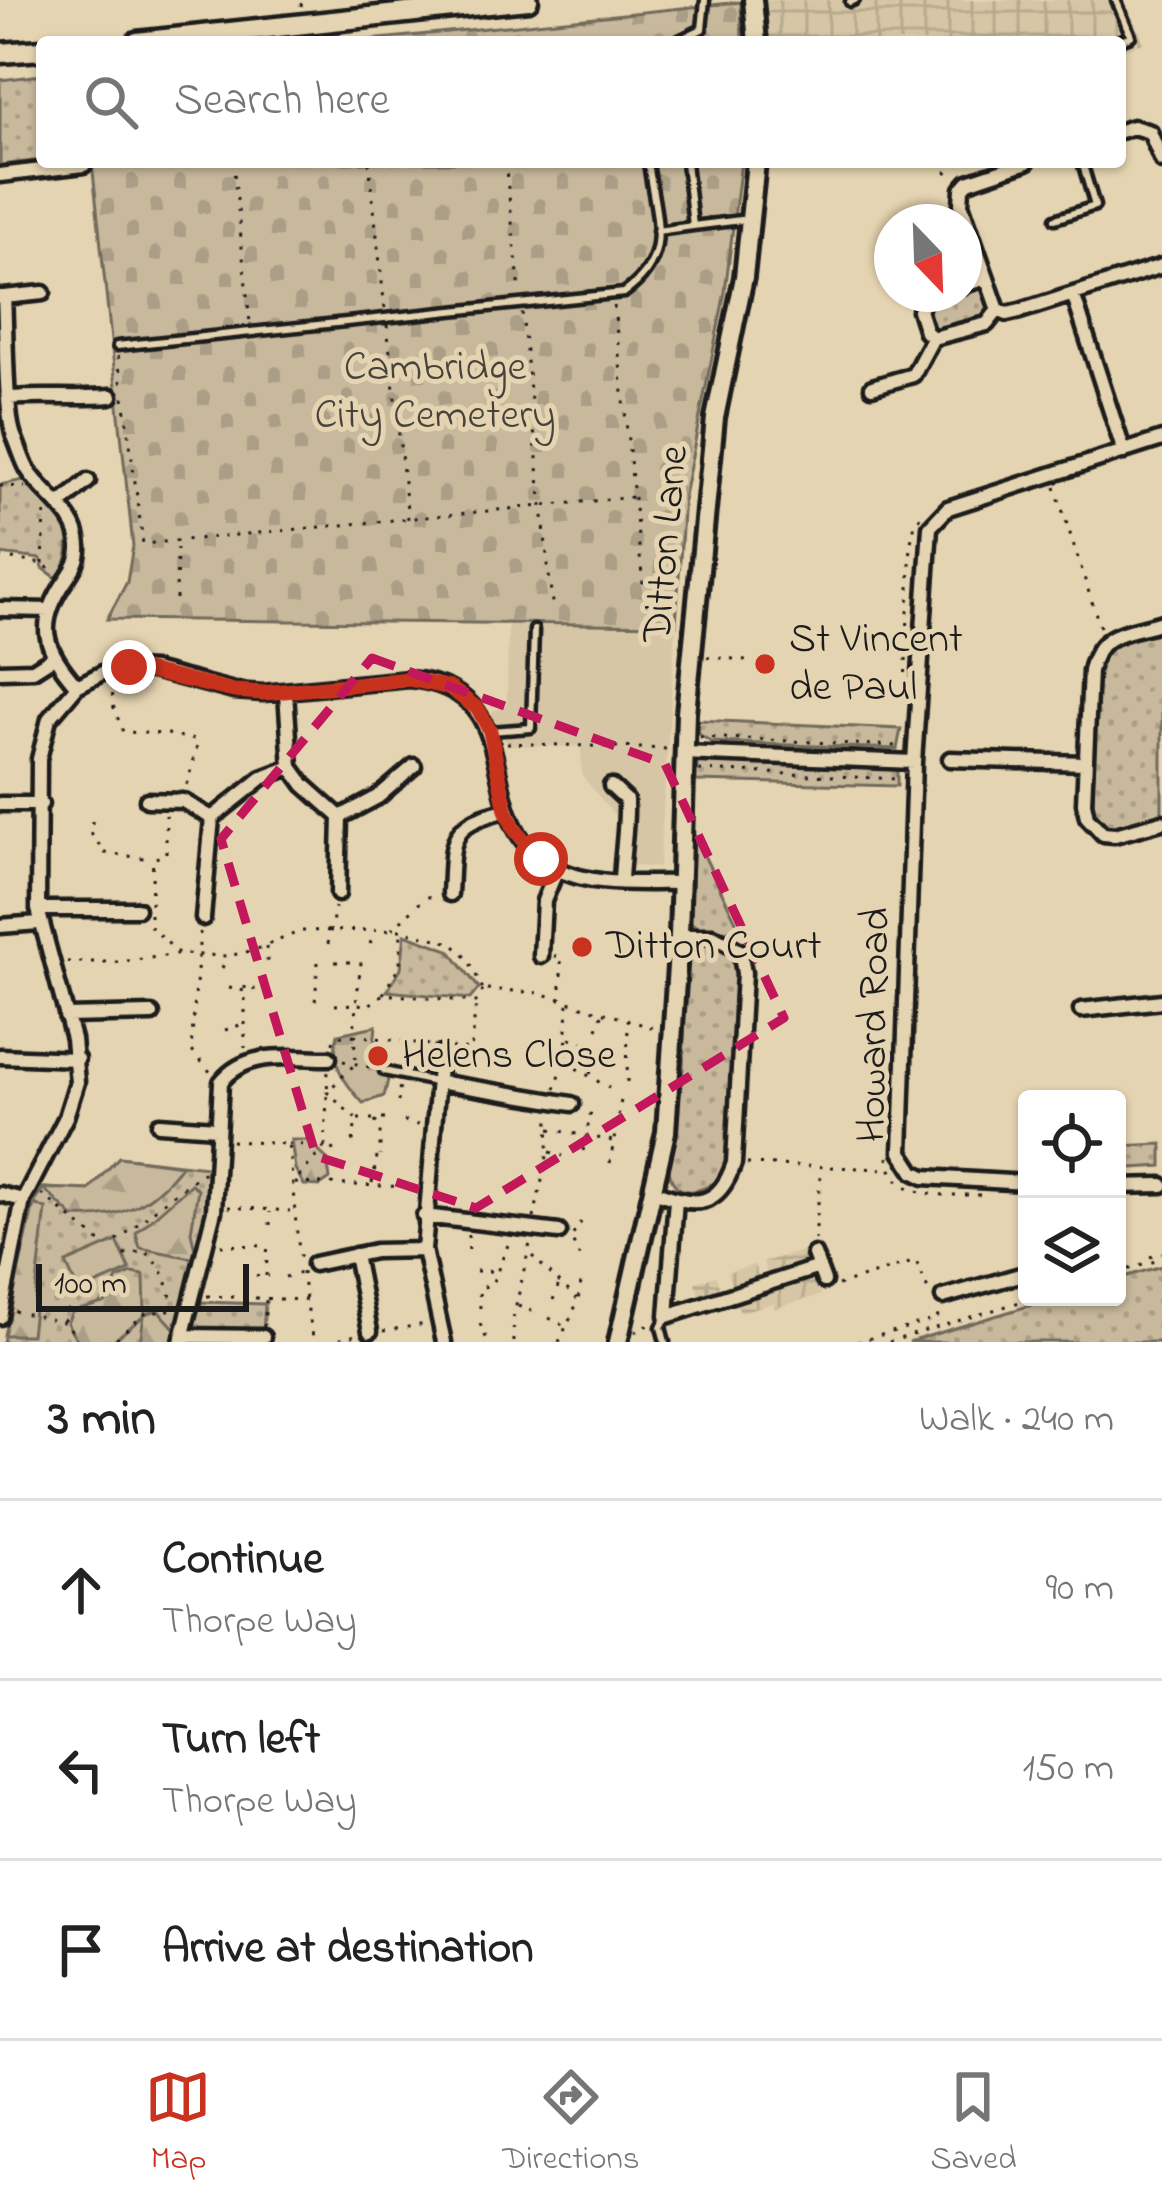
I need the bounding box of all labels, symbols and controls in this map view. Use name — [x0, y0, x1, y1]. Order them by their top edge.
search box — [36, 36, 1126, 168]
icon: search — [78, 69, 144, 135]
text: Search here — [174, 69, 390, 135]
north arrow — [874, 204, 982, 312]
park label: Cambridge City Cemetery — [314, 338, 556, 447]
street label: Ditton Lane — [628, 443, 706, 646]
place label: St Vincent de Paul — [789, 610, 963, 719]
route end — [102, 640, 156, 694]
marker: St Vincent de Paul — [752, 651, 778, 677]
route start — [514, 832, 568, 886]
street label: Howard Road — [842, 907, 908, 1143]
place label: Ditton Court — [605, 917, 822, 978]
marker: Ditton Court — [569, 934, 595, 960]
place label: Helens Close — [402, 1026, 616, 1087]
marker: Helens Close — [365, 1043, 391, 1069]
map controls — [1018, 1090, 1126, 1306]
button: locate — [1018, 1090, 1126, 1198]
button: layers — [1018, 1198, 1126, 1306]
scale bar — [36, 1258, 249, 1311]
text: 100 m — [54, 1261, 127, 1309]
text: 3 min — [48, 1383, 156, 1458]
text: Walk · 240 m — [919, 1392, 1114, 1449]
text: Continue — [162, 1528, 323, 1594]
icon: ahead — [48, 1557, 114, 1623]
text: 90 m — [1045, 1561, 1114, 1618]
text: Thorpe Way — [162, 1594, 357, 1651]
text: Turn left — [162, 1708, 320, 1774]
icon: left — [48, 1737, 114, 1803]
text: 150 m — [1022, 1741, 1114, 1798]
text: Thorpe Way — [162, 1774, 357, 1831]
icon: arrive — [48, 1917, 114, 1983]
text: Arrive at destination — [162, 1917, 533, 1983]
tab: Map — [145, 2064, 211, 2184]
tab: Directions — [502, 2064, 640, 2184]
tab: Saved — [930, 2064, 1017, 2184]

